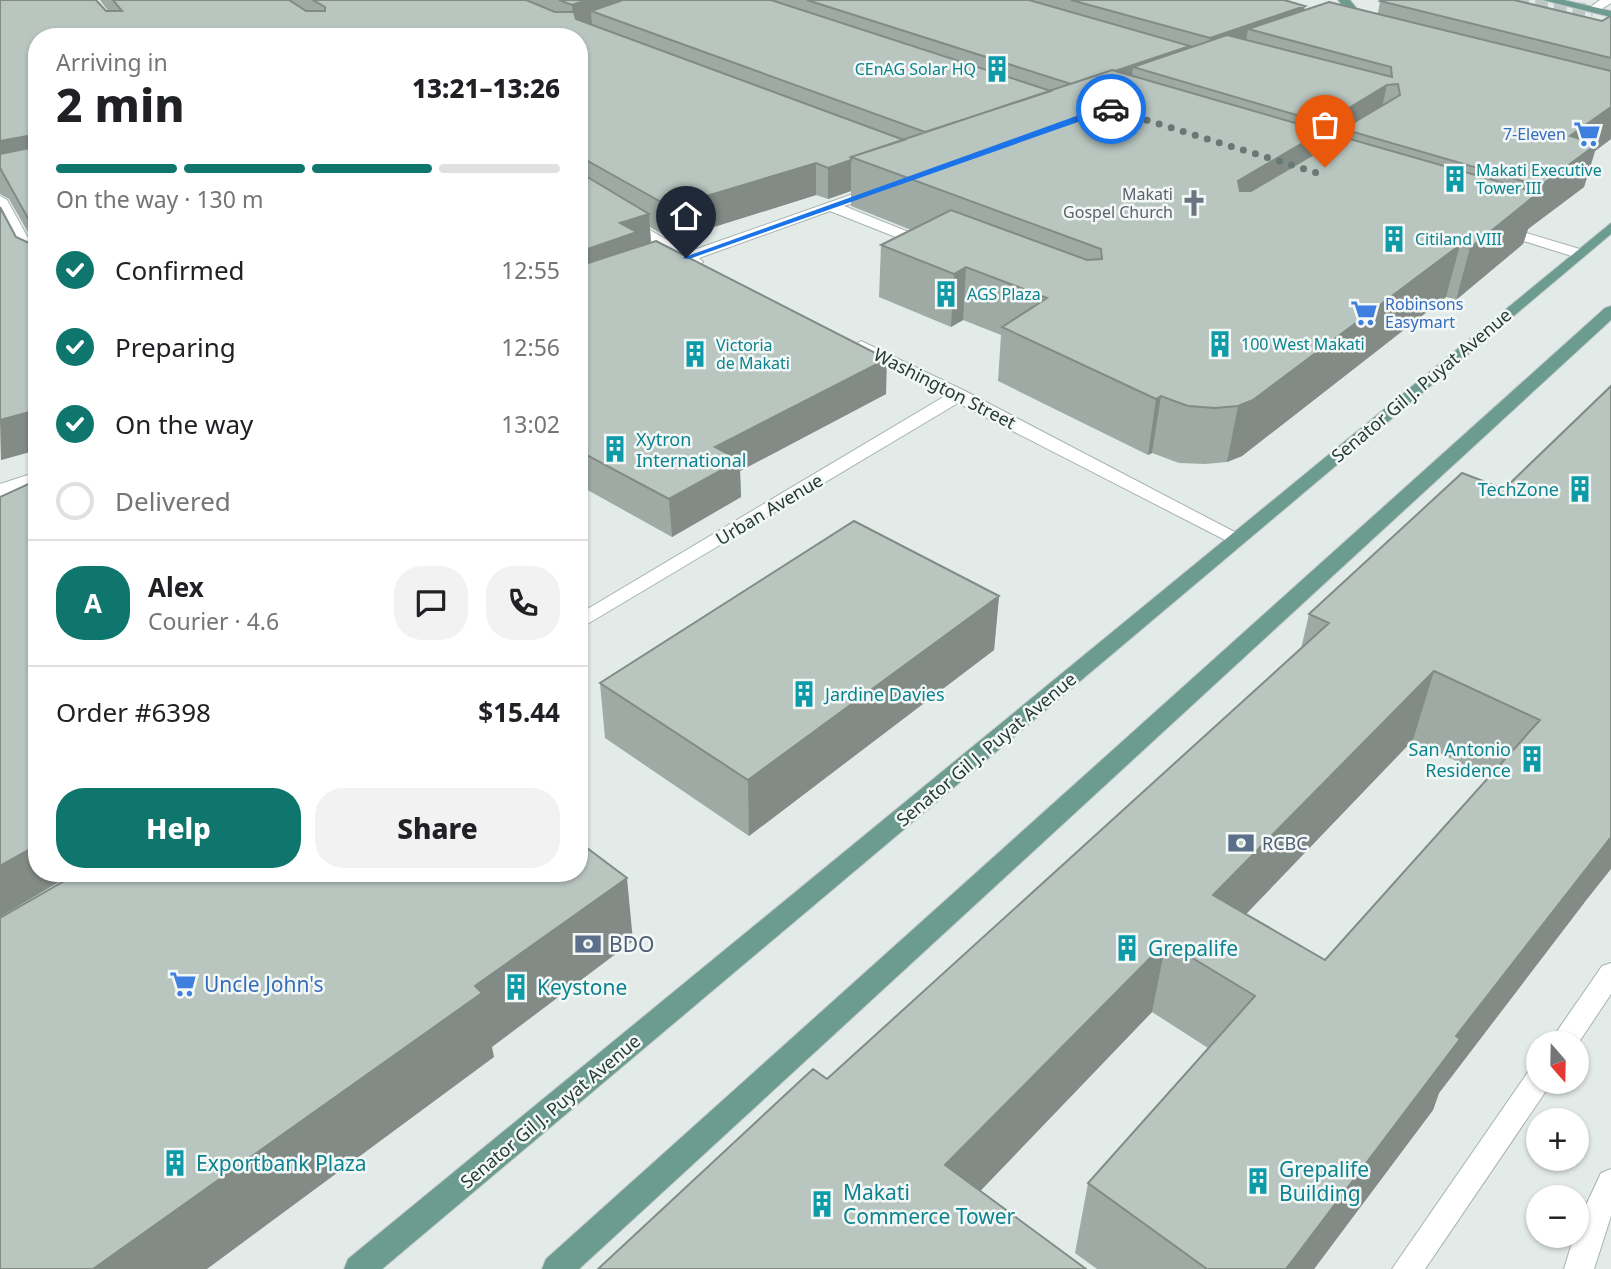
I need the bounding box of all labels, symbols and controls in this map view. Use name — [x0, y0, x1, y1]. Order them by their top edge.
text: Arriving in — [56, 46, 168, 78]
building icon: CEnAG Solar HQ — [982, 54, 1012, 84]
place label: CEnAG Solar HQ — [855, 58, 976, 80]
text: 13:21–13:26 — [412, 70, 560, 106]
text: 2 min — [56, 73, 185, 135]
courier — [1076, 74, 1146, 144]
icon: car — [1092, 90, 1130, 128]
pin — [1295, 95, 1355, 167]
icon: bag — [1306, 106, 1344, 144]
supermarket icon: 7-Eleven — [1572, 119, 1602, 149]
place label: 7-Eleven — [1503, 123, 1566, 145]
place label: Makati Executive Tower III — [1476, 159, 1602, 199]
building icon: Makati Executive Tower III — [1440, 164, 1470, 194]
text: On the way · 130 m — [56, 183, 263, 215]
place label: Makati Gospel Church — [1063, 183, 1173, 223]
pin — [656, 186, 716, 258]
church icon: Makati Gospel Church — [1179, 188, 1209, 218]
icon: home — [667, 197, 705, 235]
building icon: Citiland VIII — [1379, 224, 1409, 254]
place label: Citiland VIII — [1415, 228, 1502, 250]
icon: check — [56, 251, 94, 289]
text: Confirmed — [115, 252, 245, 288]
text: 12:55 — [501, 254, 560, 286]
building icon: AGS Plaza — [931, 279, 961, 309]
place label: AGS Plaza — [967, 283, 1041, 305]
place label: Robinsons Easymart — [1385, 293, 1463, 333]
supermarket icon: Robinsons Easymart — [1349, 298, 1379, 328]
street label: Senator Gil J. Puyat Avenue — [1326, 303, 1516, 467]
icon: check — [56, 328, 94, 366]
text: Preparing — [115, 329, 236, 365]
building icon: 100 West Makati — [1205, 329, 1235, 359]
text: 12:56 — [501, 331, 560, 363]
place label: 100 West Makati — [1241, 333, 1365, 355]
place label: Victoria de Makati — [716, 334, 790, 374]
building icon: Victoria de Makati — [680, 339, 710, 369]
street label: Washington Street — [870, 342, 1021, 434]
icon: check — [56, 405, 94, 443]
text: On the way — [115, 406, 253, 442]
text: 13:02 — [501, 408, 560, 440]
place label: Xytron International — [636, 427, 746, 472]
building icon: Xytron International — [600, 434, 630, 464]
street label: Urban Avenue — [711, 468, 827, 550]
building icon: TechZone — [1565, 474, 1595, 504]
place label: TechZone — [1478, 477, 1559, 501]
text: Delivered — [115, 483, 231, 519]
button: chat — [394, 566, 468, 640]
button: phone — [486, 566, 560, 640]
text: Alex — [148, 569, 204, 605]
text: A — [84, 585, 102, 621]
text: Courier · 4.6 — [148, 605, 279, 637]
street label: Senator Gil J. Puyat Avenue — [891, 667, 1081, 831]
building icon: Jardine Davies — [789, 679, 819, 709]
place label: Jardine Davies — [823, 682, 945, 706]
text: Order #6398 — [56, 694, 211, 730]
text: $15.44 — [478, 694, 560, 730]
place label: San Antonio Residence — [1409, 737, 1511, 782]
building icon: San Antonio Residence — [1517, 744, 1547, 774]
button: Help — [56, 788, 301, 868]
button: Share — [315, 788, 560, 868]
bank icon: RCBC — [1226, 828, 1256, 858]
place label: RCBC — [1262, 831, 1308, 855]
bank icon: BDO — [573, 929, 603, 959]
place label: BDO — [609, 930, 654, 958]
building icon: Grepalife — [1112, 933, 1142, 963]
place label: Grepalife — [1148, 934, 1238, 962]
supermarket icon: Uncle John's — [168, 969, 198, 999]
place label: Uncle John's — [204, 970, 323, 998]
building icon: Keystone — [501, 972, 531, 1002]
place label: Keystone — [537, 973, 627, 1001]
street label: Senator Gil J. Puyat Avenue — [455, 1029, 645, 1193]
north arrow — [1526, 1031, 1589, 1094]
map controls — [1526, 1031, 1589, 1248]
button: + — [1526, 1108, 1589, 1171]
building icon: Exportbank Plaza — [160, 1148, 190, 1178]
place label: Exportbank Plaza — [196, 1149, 367, 1177]
place label: Grepalife Building — [1279, 1155, 1369, 1207]
building icon: Grepalife Building — [1243, 1166, 1273, 1196]
place label: Makati Commerce Tower — [843, 1178, 1016, 1230]
button: − — [1526, 1185, 1589, 1248]
building icon: Makati Commerce Tower — [807, 1189, 837, 1219]

